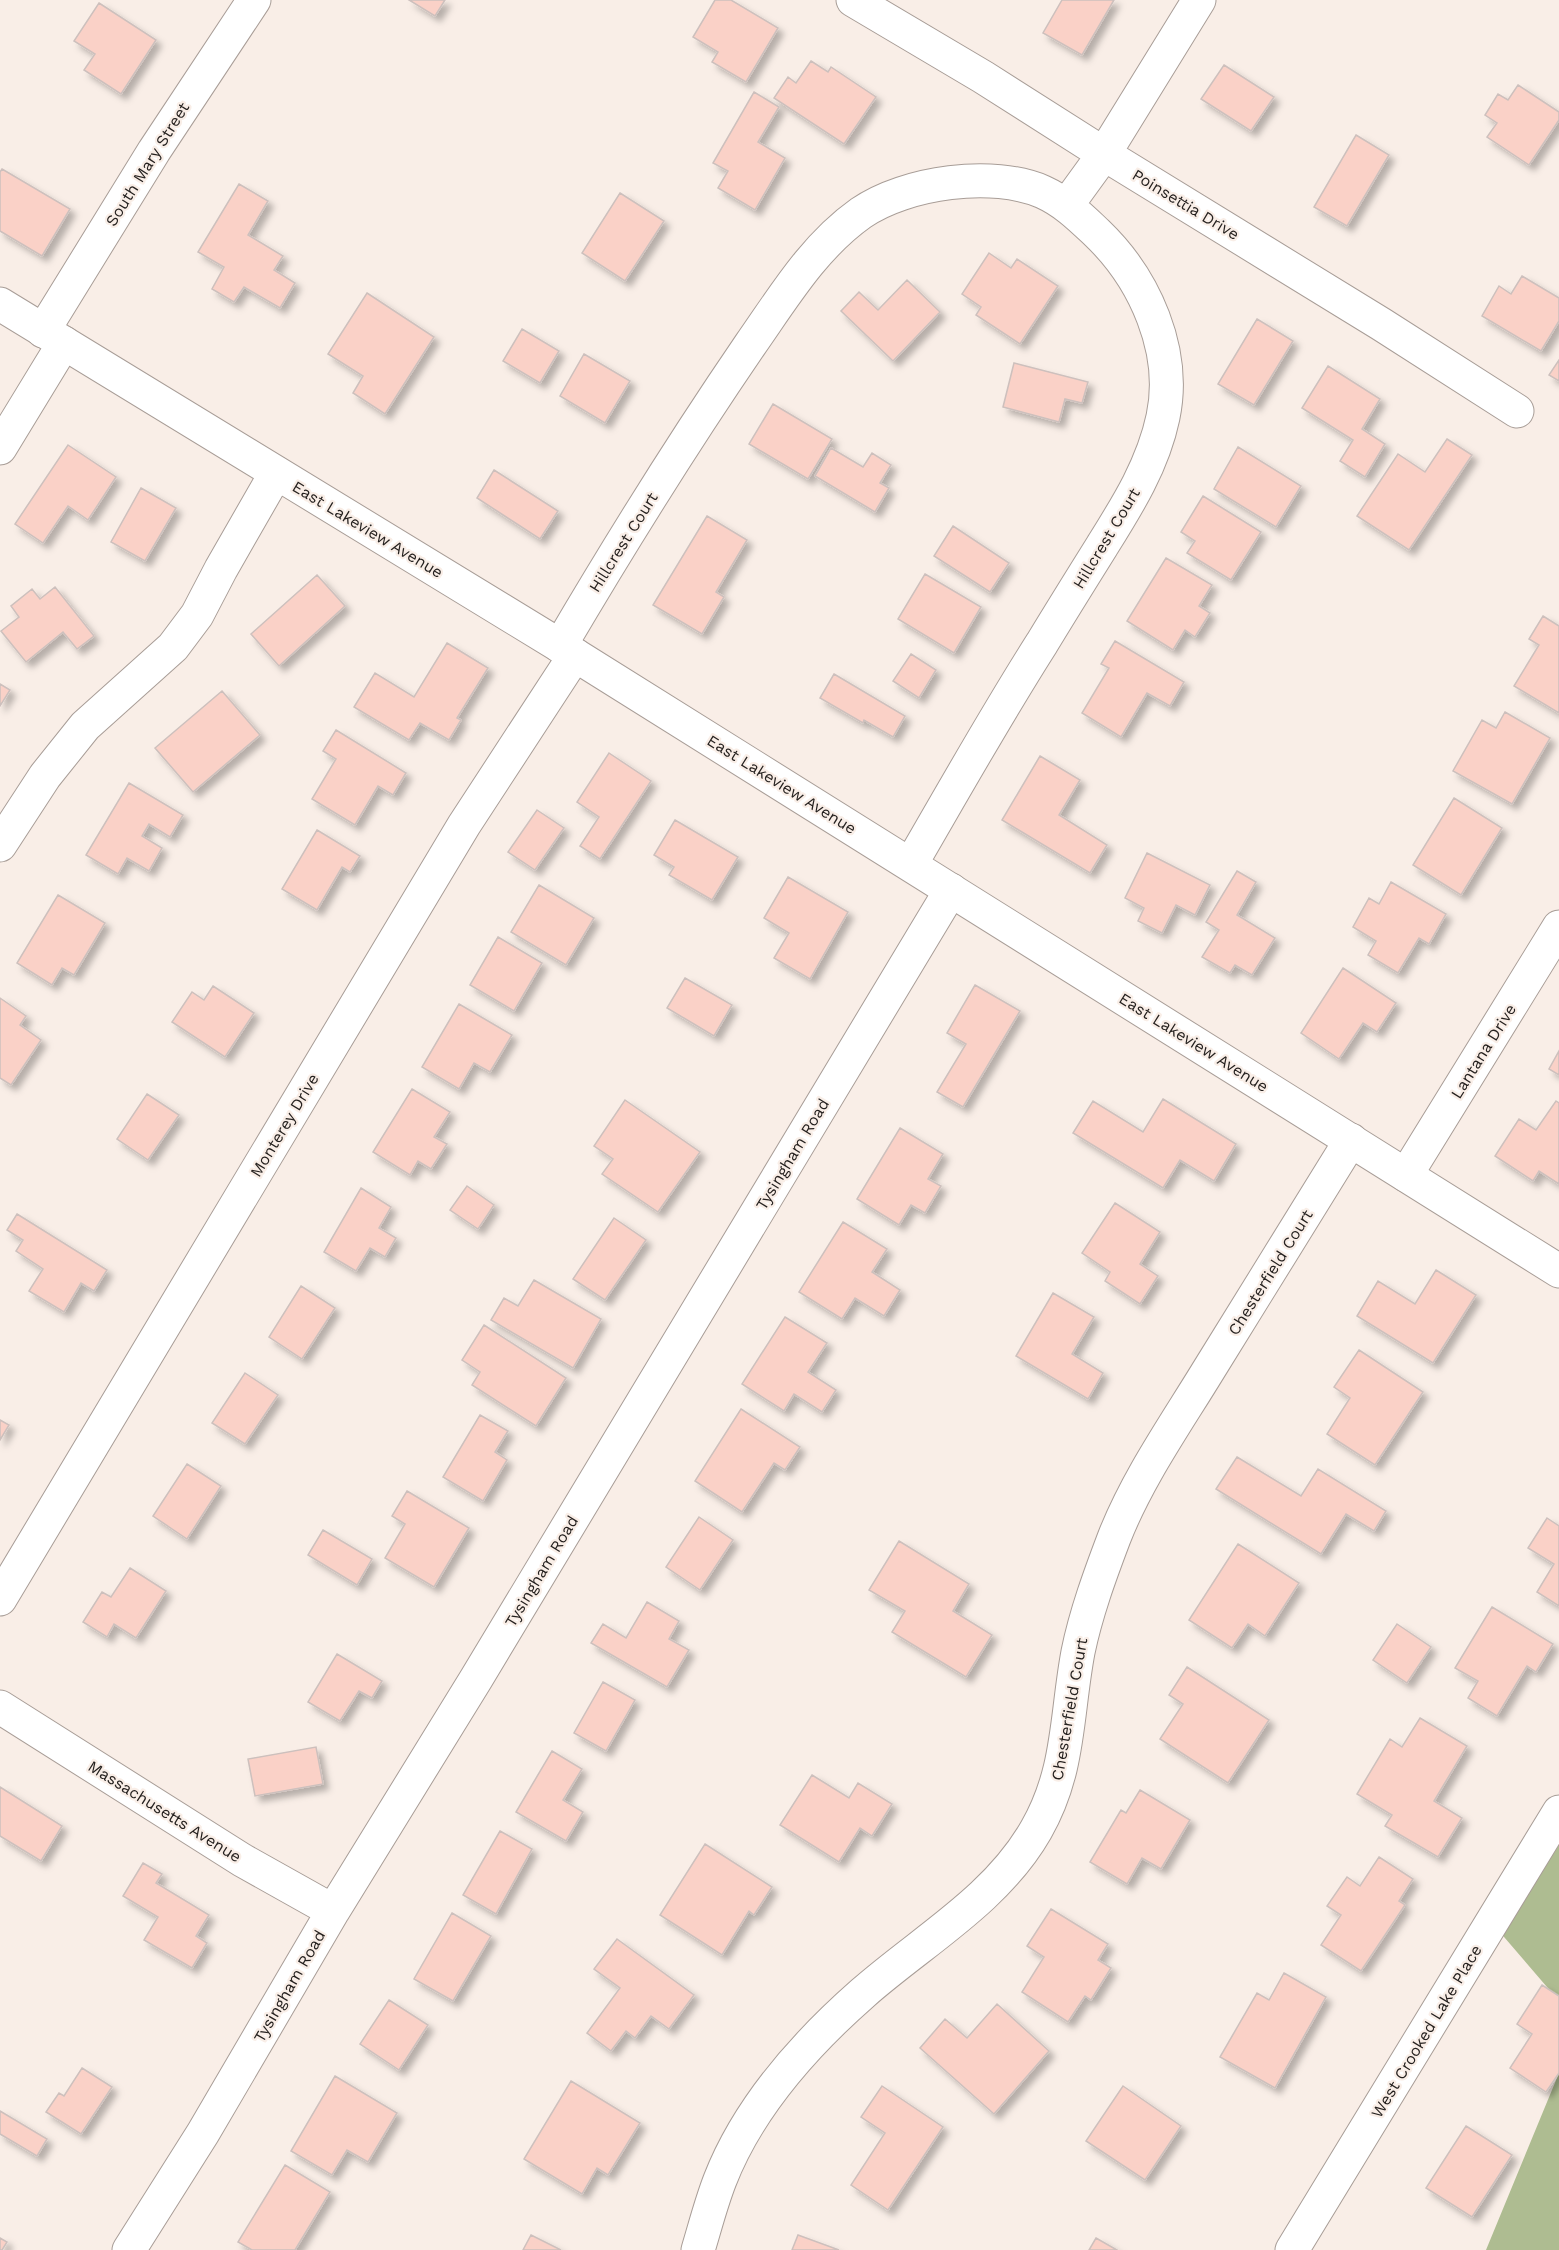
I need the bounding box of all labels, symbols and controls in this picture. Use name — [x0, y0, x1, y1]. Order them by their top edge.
street label: South Mary Street — [102, 99, 193, 230]
street label: Poinsettia Drive — [1129, 165, 1243, 244]
street label: East Lakeview Avenue — [289, 477, 446, 582]
street label: Hillcrest Court — [1069, 484, 1144, 592]
street label: Hillcrest Court — [585, 489, 662, 596]
street label: East Lakeview Avenue — [704, 731, 860, 838]
street label: East Lakeview Avenue — [1116, 989, 1272, 1096]
street label: Lantana Drive — [1447, 1000, 1520, 1102]
street label: Monterey Drive — [246, 1070, 323, 1180]
street label: Tysingham Road — [752, 1095, 833, 1213]
street label: Chesterfield Court — [1224, 1206, 1317, 1339]
street label: Tysingham Road — [501, 1512, 582, 1630]
street label: Chesterfield Court — [1048, 1636, 1091, 1782]
street label: Massachusetts Avenue — [85, 1756, 245, 1866]
street label: Tysingham Road — [250, 1927, 329, 2046]
street label: West Crooked Lake Place — [1367, 1941, 1486, 2121]

